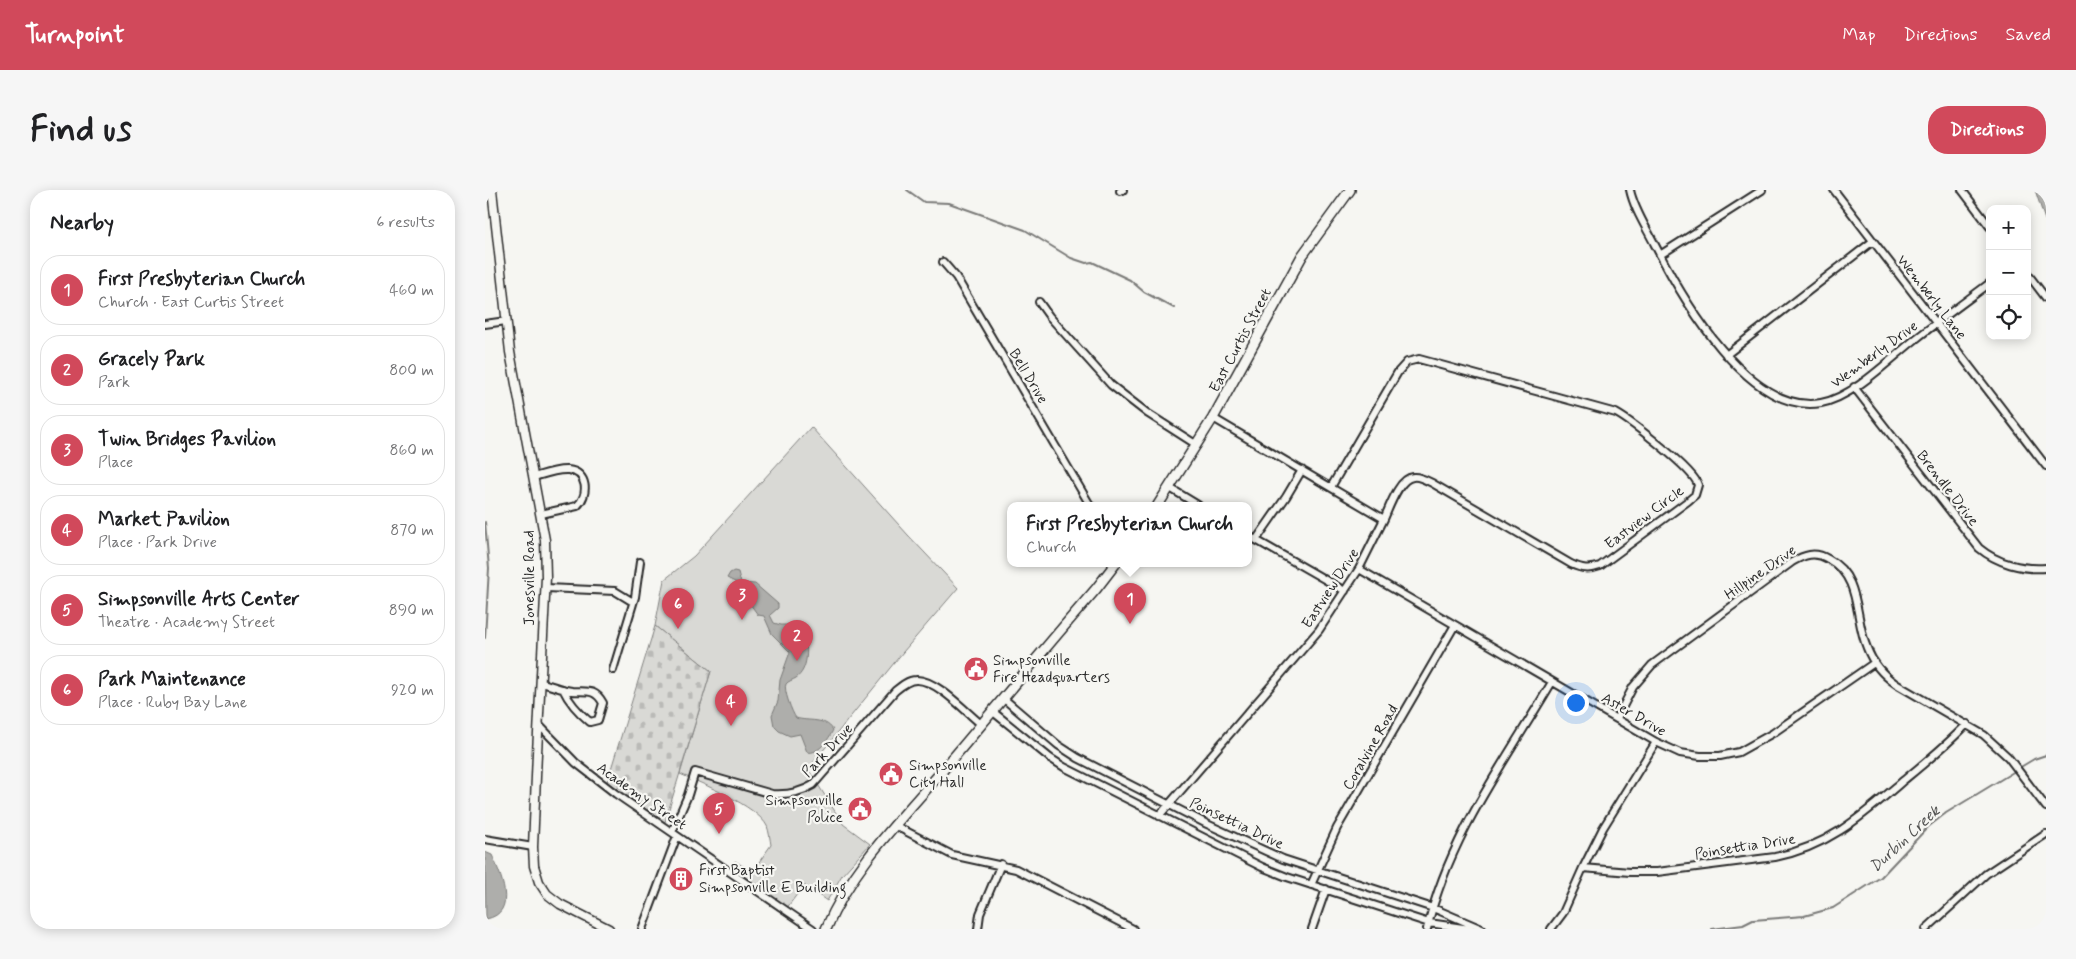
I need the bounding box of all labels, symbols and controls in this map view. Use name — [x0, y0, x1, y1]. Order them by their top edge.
text: Turnpoint — [25, 20, 125, 51]
text: Map — [1843, 23, 1876, 47]
text: Directions — [1904, 23, 1978, 47]
text: Saved — [2006, 23, 2051, 47]
button: Directions — [1928, 106, 2046, 154]
text: Find us — [30, 107, 132, 153]
map controls — [1986, 205, 2031, 340]
button: + — [1986, 205, 2031, 250]
text: Nearby — [50, 209, 114, 237]
text: 6 results — [376, 212, 435, 233]
button: − — [1986, 250, 2031, 295]
street label: Wemberly Lane — [1892, 251, 1971, 344]
text: First Presbyterian Church — [98, 267, 305, 292]
text: 1 — [63, 280, 71, 301]
text: 460 m — [389, 280, 434, 301]
street label: East Curtis Street — [1205, 285, 1277, 396]
text: Church · East Curtis Street — [98, 292, 284, 313]
button: locate — [1986, 295, 2031, 340]
street label: Wemberly Drive — [1827, 316, 1922, 393]
street label: Bell Drive — [1004, 345, 1052, 408]
text: Gracely Park — [98, 347, 205, 372]
text: 2 — [63, 360, 71, 381]
text: 800 m — [389, 360, 434, 381]
text: Park — [98, 372, 130, 393]
text: Twin Bridges Pavilion — [98, 427, 276, 452]
text: 3 — [63, 440, 71, 461]
text: 860 m — [389, 440, 434, 461]
street label: Brendle Drive — [1911, 447, 1983, 530]
text: Place — [98, 452, 133, 473]
street label: Eastview Circle — [1601, 481, 1688, 554]
popup — [1007, 502, 1252, 567]
text: Market Pavilion — [98, 507, 230, 532]
text: First Presbyterian Church — [1026, 512, 1233, 537]
text: 4 — [62, 520, 72, 541]
text: 870 m — [390, 520, 434, 541]
street label: Jonesville Road — [520, 530, 540, 626]
text: Place · Park Drive — [98, 532, 217, 553]
text: Church — [1026, 537, 1076, 558]
street label: Hillpine Drive — [1721, 541, 1801, 605]
street label: Eastview Drive — [1297, 544, 1364, 632]
pin: 3 — [726, 579, 758, 620]
pin: 1 — [1114, 583, 1146, 624]
text: Simpsonville Arts Center — [98, 587, 300, 612]
pin: 6 — [662, 588, 694, 629]
text: 5 — [62, 600, 72, 621]
text: 890 m — [389, 600, 434, 621]
text: Theatre · Academy Street — [98, 612, 275, 633]
pin: 2 — [781, 620, 813, 661]
place label: Simpsonville Fire Headquarters — [993, 651, 1110, 688]
public building icon: Simpsonville Fire Headquarters — [963, 656, 989, 682]
text: Park Maintenance — [98, 667, 246, 692]
text: 6 — [63, 680, 71, 701]
text: 920 m — [391, 680, 434, 701]
pin: 4 — [715, 685, 747, 726]
street label: Aster Drive — [1597, 688, 1670, 742]
your location — [1563, 690, 1589, 716]
text: Place · Ruby Bay Lane — [98, 692, 247, 713]
street label: Coralvine Road — [1338, 701, 1404, 794]
street label: Park Drive — [798, 719, 858, 782]
place label: Simpsonville City Hall — [909, 756, 987, 793]
street label: Academy Street — [593, 758, 691, 835]
public building icon: Simpsonville City Hall — [878, 761, 904, 787]
place label: Simpsonville Police — [765, 791, 843, 828]
pin: 5 — [703, 793, 735, 834]
street label: Poinsettia Drive — [1186, 793, 1287, 854]
public building icon: Simpsonville Police — [847, 796, 873, 822]
water label: Durbin Creek — [1865, 800, 1946, 877]
street label: Poinsettia Drive — [1693, 829, 1797, 865]
place label: First Baptist Simpsonville E Building — [699, 861, 846, 899]
building icon: First Baptist Simpsonville E Building — [668, 866, 694, 892]

